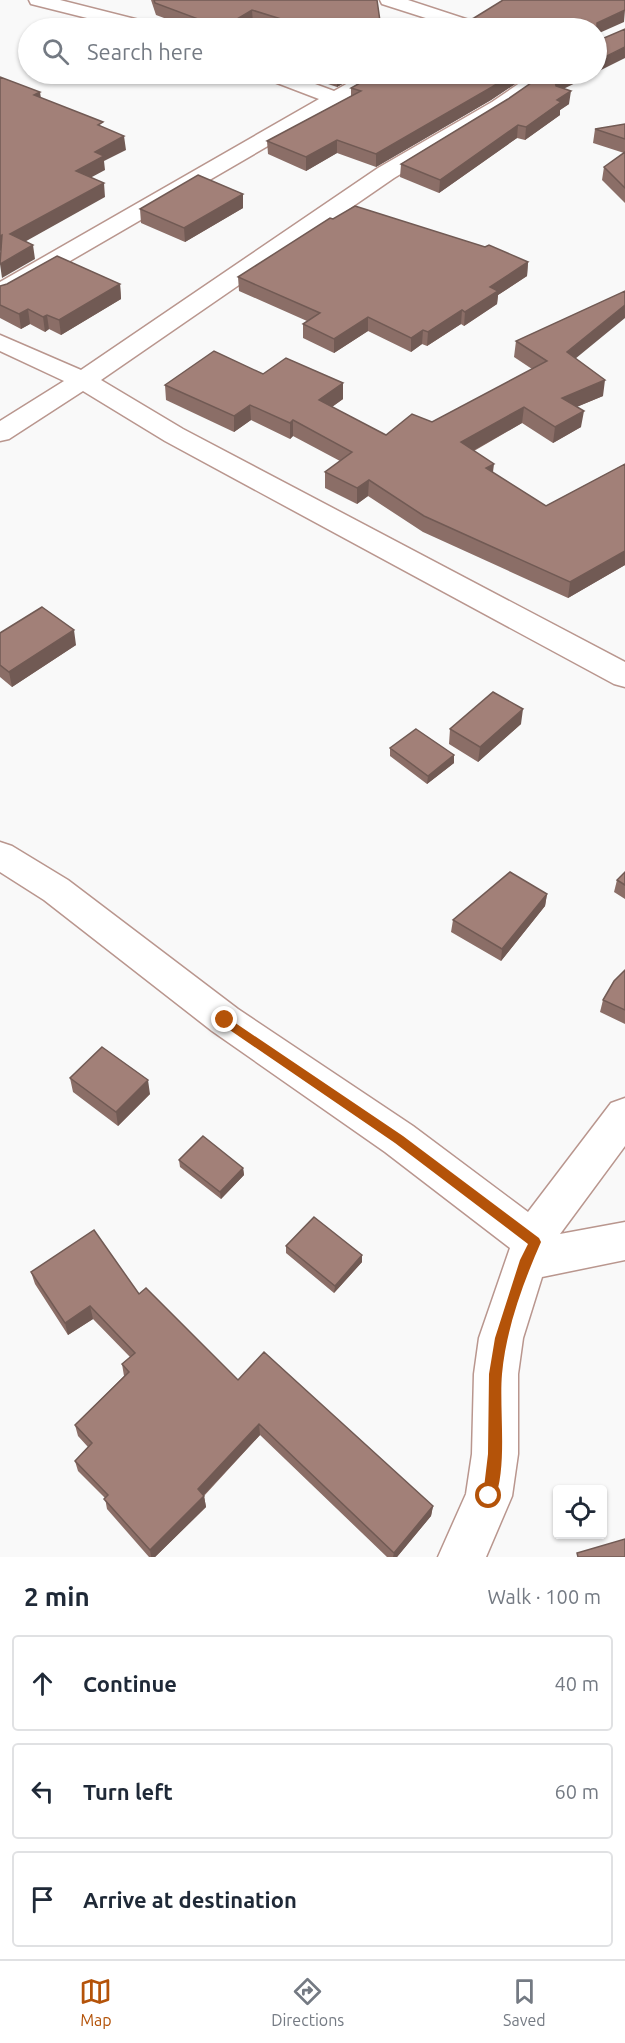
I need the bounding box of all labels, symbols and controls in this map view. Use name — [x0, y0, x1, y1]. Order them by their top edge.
search box — [18, 18, 607, 84]
icon: search — [39, 35, 72, 68]
text: Search here — [87, 39, 203, 64]
route end — [211, 1006, 237, 1032]
route start — [475, 1482, 501, 1508]
map controls — [553, 1485, 607, 1539]
button: locate — [553, 1485, 607, 1539]
text: 2 min — [24, 1582, 90, 1611]
text: Walk · 100 m — [488, 1585, 601, 1608]
icon: ahead — [26, 1667, 59, 1700]
text: Continue — [83, 1671, 177, 1696]
text: 40 m — [555, 1672, 599, 1695]
icon: left — [26, 1775, 59, 1808]
text: Turn left — [83, 1779, 173, 1804]
text: 60 m — [555, 1780, 599, 1803]
icon: arrive — [26, 1883, 59, 1916]
text: Arrive at destination — [83, 1887, 297, 1912]
tab: Map — [79, 1975, 112, 2029]
tab: Directions — [271, 1975, 344, 2029]
tab: Saved — [503, 1975, 546, 2029]

